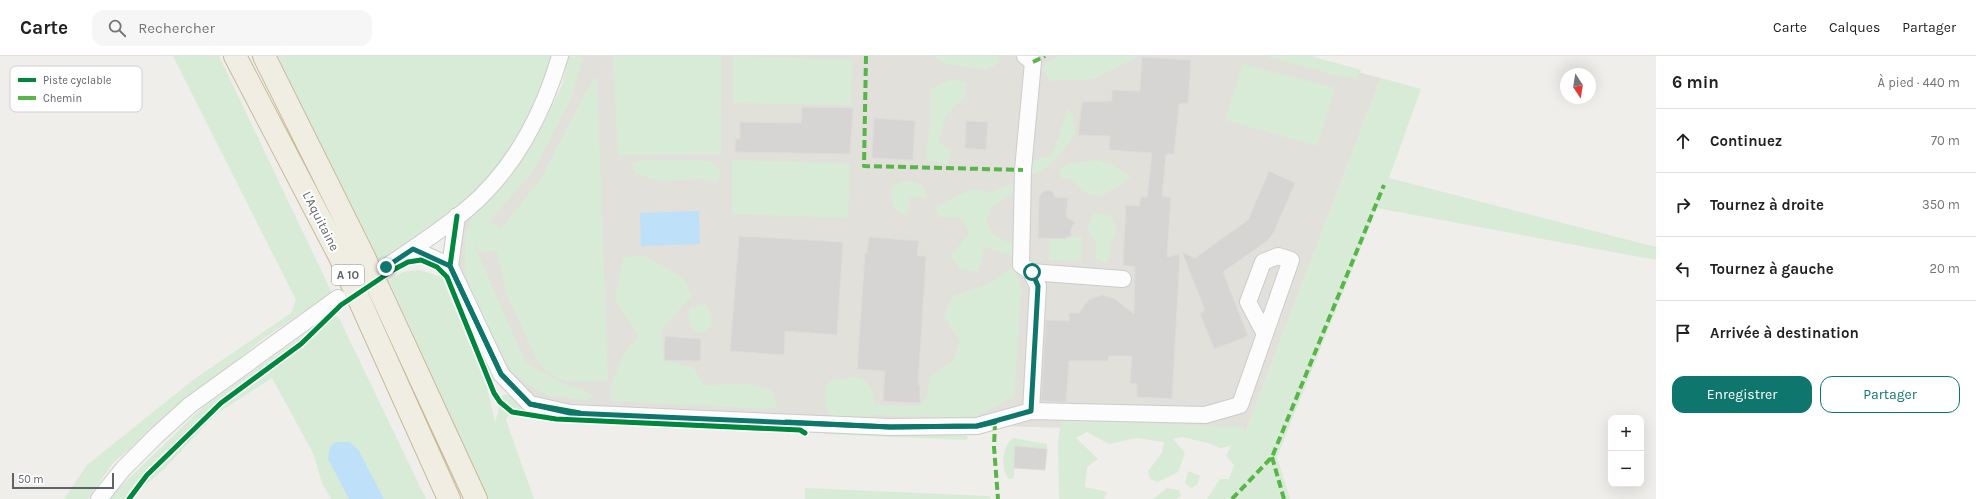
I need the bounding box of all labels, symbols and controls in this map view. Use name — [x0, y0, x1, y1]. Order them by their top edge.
search box — [92, 10, 372, 46]
text: Carte — [20, 17, 68, 39]
icon: search — [106, 17, 128, 39]
text: Rechercher — [138, 19, 215, 37]
text: Carte — [1773, 19, 1807, 36]
text: Calques — [1829, 19, 1880, 36]
text: Partager — [1902, 19, 1956, 36]
legend — [10, 66, 142, 112]
north arrow — [1560, 68, 1596, 104]
text: 6 min — [1672, 72, 1719, 92]
text: Piste cyclable — [43, 74, 112, 87]
text: À pied · 440 m — [1878, 75, 1960, 90]
text: Chemin — [43, 92, 82, 105]
icon: ahead — [1672, 130, 1694, 152]
text: Continuez — [1710, 132, 1782, 150]
text: 70 m — [1931, 133, 1960, 148]
street label: L'Aquitaine — [299, 189, 343, 254]
icon: right — [1672, 194, 1694, 216]
text: Tournez à droite — [1710, 196, 1824, 214]
text: 350 m — [1922, 197, 1960, 212]
route end — [377, 258, 395, 276]
icon: left — [1672, 258, 1694, 280]
text: Tournez à gauche — [1710, 260, 1834, 278]
text: 20 m — [1930, 261, 1960, 276]
route start — [1023, 263, 1041, 281]
road number: A 10 — [332, 265, 364, 285]
icon: arrive — [1672, 322, 1694, 344]
text: Arrivée à destination — [1710, 324, 1859, 342]
button: Enregistrer — [1672, 376, 1812, 413]
button: Partager — [1820, 376, 1960, 413]
map controls — [1608, 415, 1644, 487]
button: + — [1608, 415, 1644, 451]
button: − — [1608, 451, 1644, 487]
scale bar — [12, 471, 114, 490]
text: 50 m — [18, 473, 44, 486]

